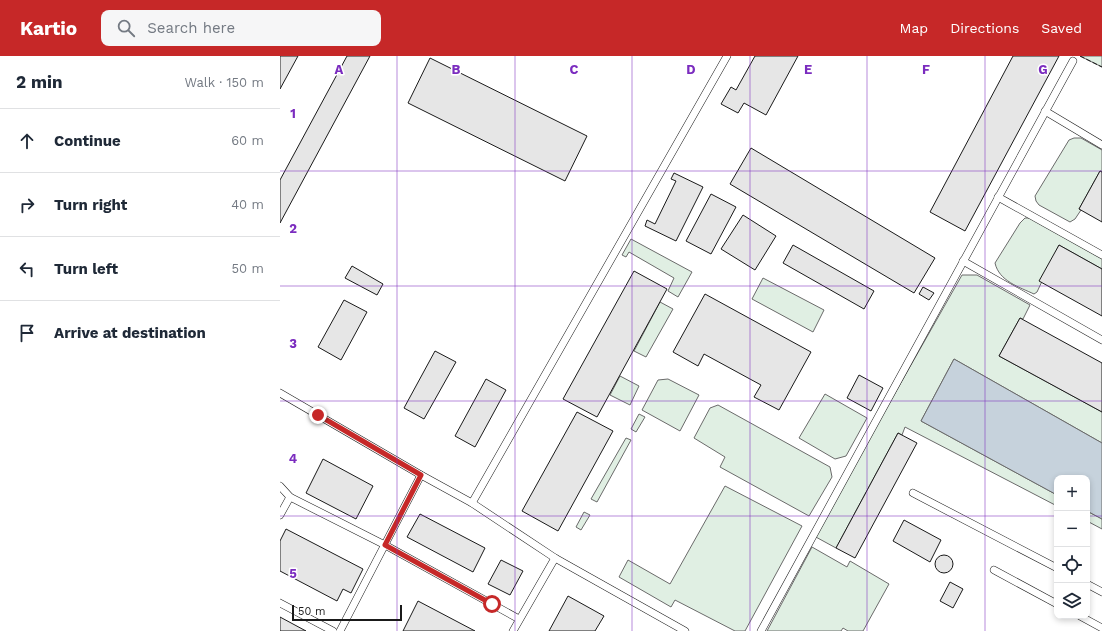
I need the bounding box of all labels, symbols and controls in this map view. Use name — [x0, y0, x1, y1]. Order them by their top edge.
search box — [101, 10, 381, 46]
text: Kartio — [20, 17, 77, 40]
icon: search — [115, 17, 137, 39]
text: Search here — [147, 19, 235, 37]
text: Map — [900, 20, 928, 36]
text: Directions — [950, 20, 1019, 36]
text: Saved — [1041, 20, 1082, 36]
text: A — [335, 62, 344, 77]
text: B — [452, 62, 461, 77]
text: C — [570, 62, 579, 77]
text: D — [686, 62, 696, 77]
text: E — [804, 62, 812, 77]
text: F — [922, 62, 930, 77]
text: G — [1038, 62, 1048, 77]
text: 2 min — [16, 72, 62, 92]
text: Walk · 150 m — [185, 75, 264, 90]
text: 1 — [290, 106, 296, 121]
icon: ahead — [16, 130, 38, 152]
text: Continue — [54, 132, 121, 150]
text: 60 m — [231, 133, 264, 148]
icon: right — [16, 194, 38, 216]
text: Turn right — [54, 196, 127, 214]
text: 40 m — [231, 197, 264, 212]
text: 2 — [289, 221, 297, 236]
icon: left — [16, 258, 38, 280]
text: Turn left — [54, 260, 118, 278]
text: 50 m — [232, 261, 264, 276]
icon: arrive — [16, 322, 38, 344]
text: Arrive at destination — [54, 324, 206, 342]
text: 3 — [289, 336, 297, 351]
route end — [309, 406, 327, 424]
text: 4 — [289, 451, 298, 466]
map controls — [1054, 475, 1090, 619]
button: + — [1054, 475, 1090, 511]
button: − — [1054, 511, 1090, 547]
button: locate — [1054, 547, 1090, 583]
text: 5 — [289, 566, 297, 581]
button: layers — [1054, 583, 1090, 619]
route start — [483, 595, 501, 613]
scale bar — [292, 603, 402, 622]
text: 50 m — [298, 605, 325, 618]

